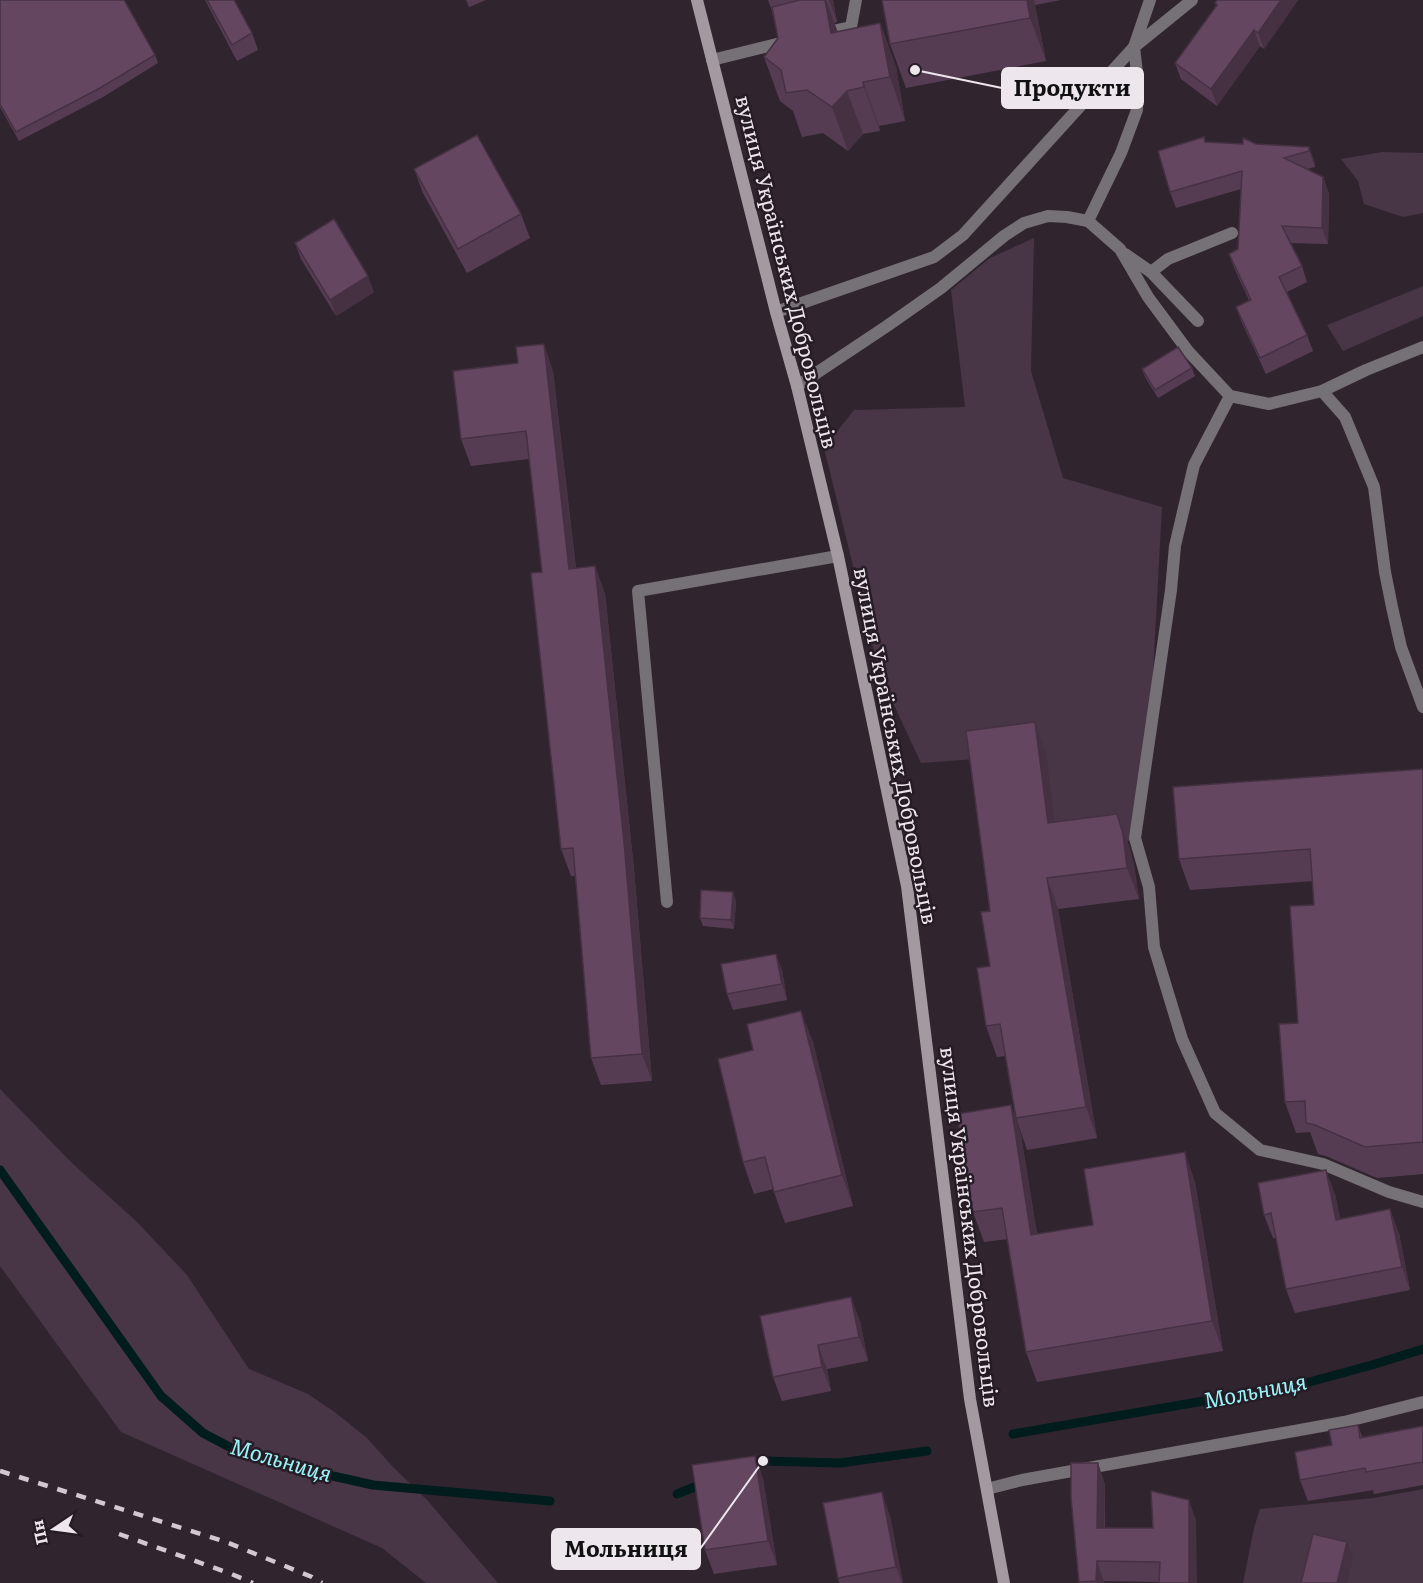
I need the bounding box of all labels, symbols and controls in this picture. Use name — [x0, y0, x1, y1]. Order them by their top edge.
callout: Продукти — [1002, 68, 1143, 108]
text: Продукти — [1013, 70, 1131, 103]
street label: вулиця Українських Добровольців — [729, 91, 847, 451]
street label: вулиця Українських Добровольців — [848, 564, 947, 927]
street label: вулиця Українських Добровольців — [934, 1045, 1009, 1409]
water label: Мольниця — [1200, 1363, 1310, 1416]
water label: Мольниця — [227, 1428, 337, 1489]
north arrow — [24, 1499, 84, 1559]
text: Пн — [24, 1518, 53, 1547]
callout: Мольниця — [552, 1529, 700, 1569]
text: Мольниця — [564, 1531, 688, 1564]

